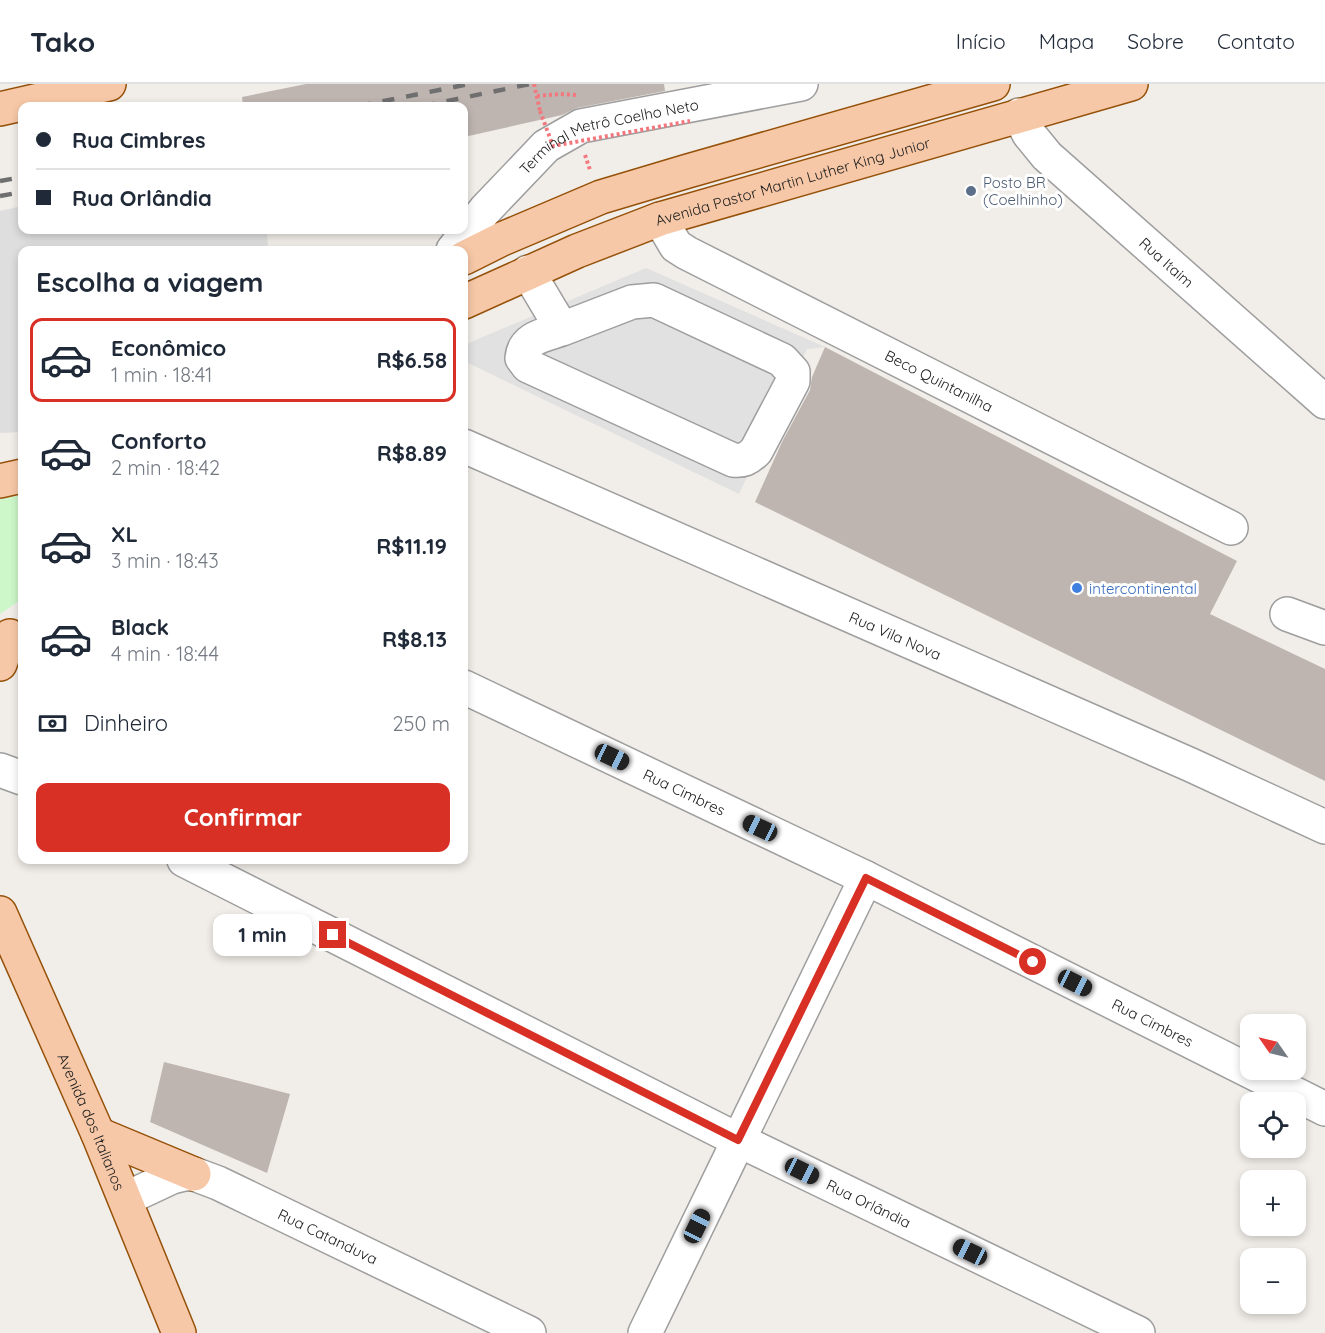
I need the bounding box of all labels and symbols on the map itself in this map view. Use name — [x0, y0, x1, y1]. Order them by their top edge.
street label: Terminal Metrô Coelho Neto — [515, 94, 700, 178]
street label: Avenida Pastor Martin Luther King Junior — [653, 132, 933, 229]
place label: Posto BR (Coelhinho) — [983, 173, 1063, 209]
marker: Posto BR (Coelhinho) — [964, 184, 978, 198]
street label: Rua Itaim — [1136, 233, 1198, 291]
street label: Beco Quintanilha — [882, 345, 996, 416]
place label: intercontinental — [1089, 579, 1197, 598]
marker: intercontinental — [1070, 581, 1084, 595]
street label: Rua Vila Nova — [846, 607, 944, 664]
car — [592, 741, 632, 773]
street label: Rua Cimbres — [640, 764, 728, 819]
car — [740, 812, 780, 844]
callout: 1 min — [213, 914, 312, 956]
route end — [319, 921, 346, 948]
route start — [1019, 948, 1046, 975]
car — [1055, 967, 1095, 999]
street label: Rua Cimbres — [1109, 994, 1196, 1051]
north arrow — [1240, 1014, 1306, 1080]
street label: Avenida dos Italianos — [54, 1050, 129, 1193]
car — [782, 1155, 822, 1187]
street label: Rua Orlândia — [823, 1175, 914, 1232]
street label: Rua Catanduva — [275, 1204, 381, 1268]
car — [681, 1206, 713, 1246]
car — [950, 1236, 990, 1268]

